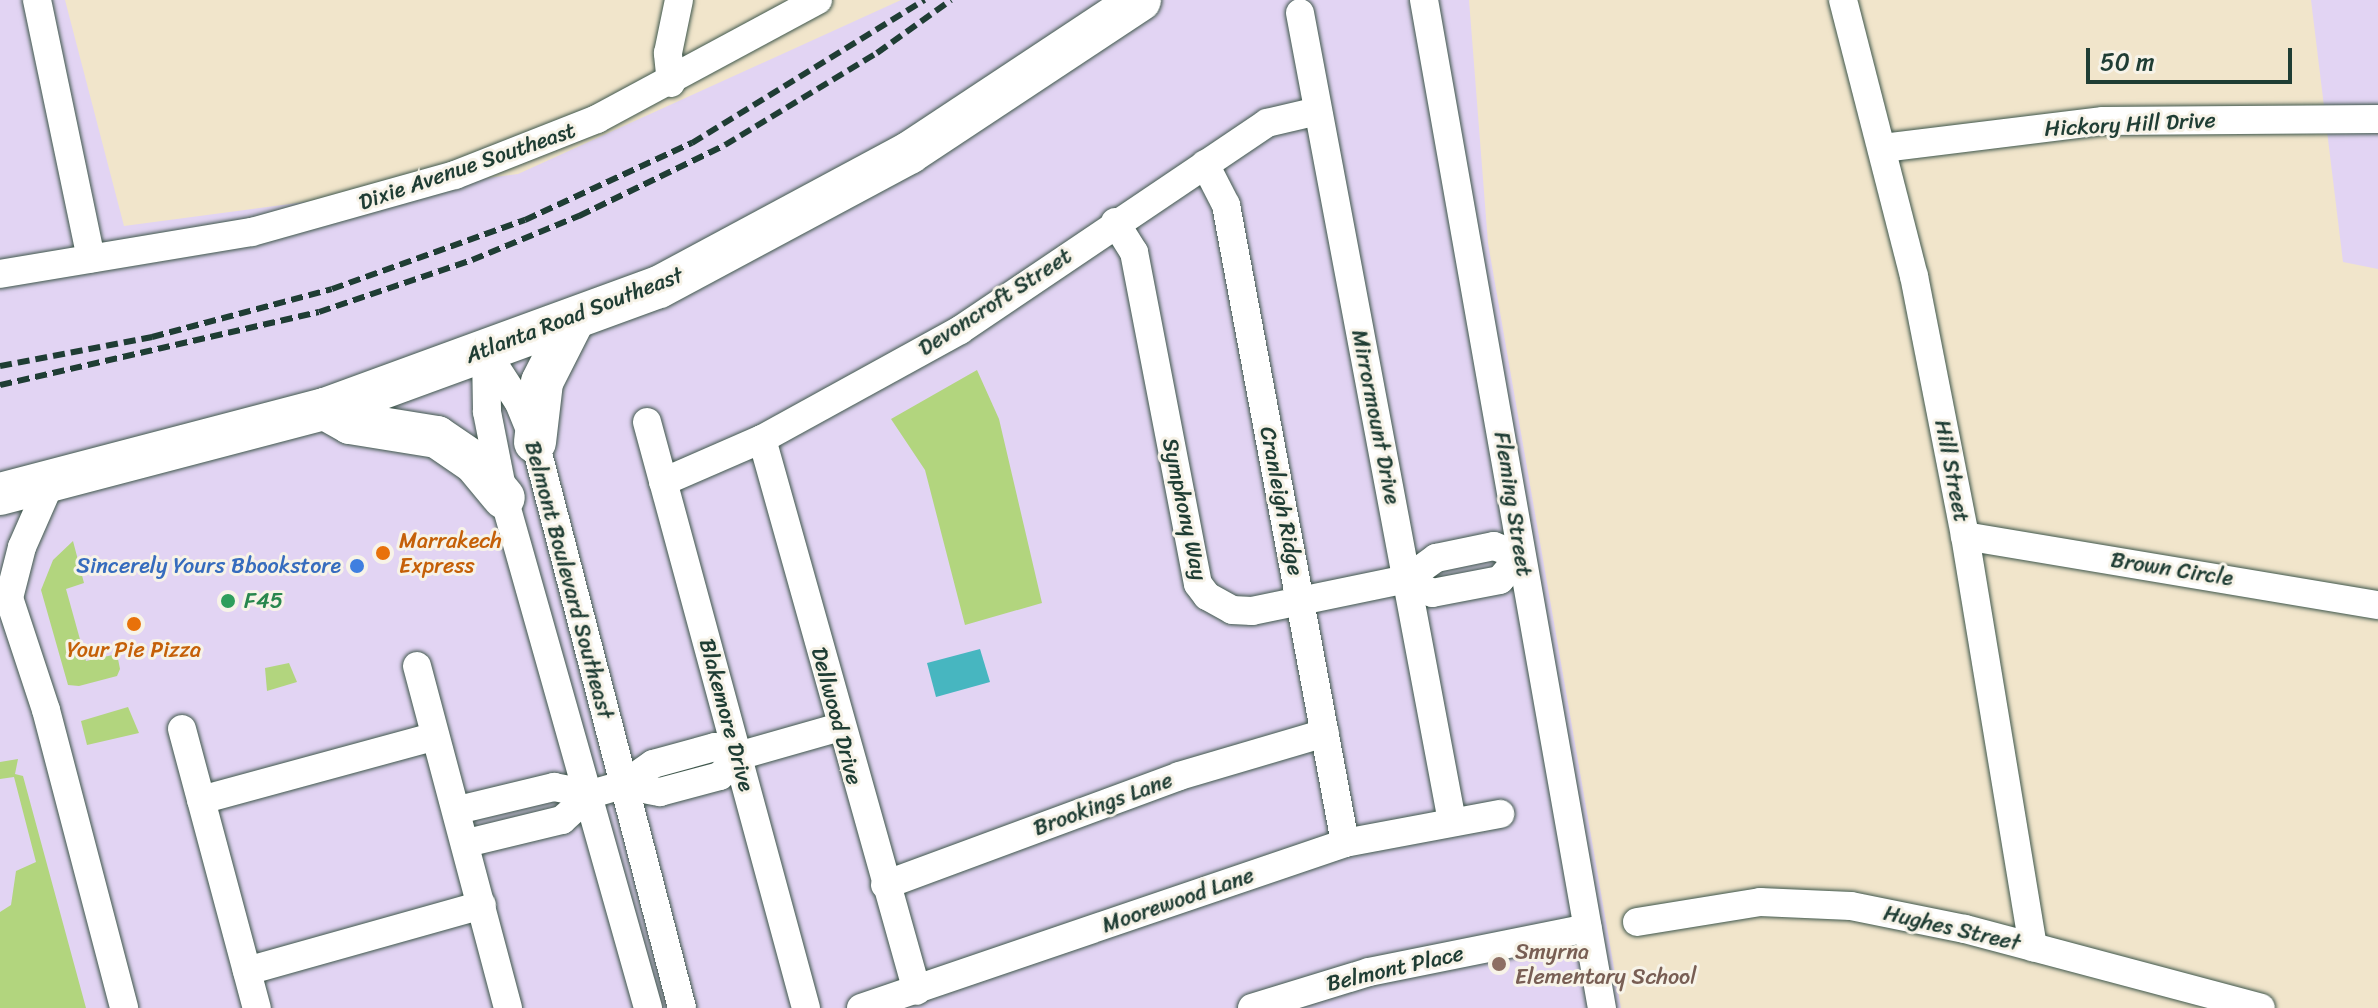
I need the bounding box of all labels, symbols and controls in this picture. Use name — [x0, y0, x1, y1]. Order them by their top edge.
scale bar — [2090, 32, 2296, 82]
text: 50 m — [2100, 41, 2155, 83]
street label: Hickory Hill Drive — [2044, 106, 2216, 142]
street label: Dixie Avenue Southeast — [355, 117, 579, 215]
street label: Devoncroft Street — [914, 243, 1076, 361]
street label: Atlanta Road Southeast — [462, 261, 686, 369]
street label: Mirrormount Drive — [1346, 327, 1406, 507]
street label: Hill Street — [1929, 418, 1975, 524]
street label: Cranleigh Ridge — [1255, 424, 1309, 578]
street label: Fleming Street — [1489, 430, 1537, 578]
street label: Symphony Way — [1157, 435, 1213, 583]
street label: Belmont Boulevard Southeast — [519, 438, 619, 722]
place label: Marrakech Express — [399, 527, 502, 578]
marker: Marrakech Express — [374, 544, 392, 562]
street label: Brown Circle — [2109, 546, 2235, 592]
place label: Sincerely Yours Bbookstore — [76, 553, 341, 579]
marker: Sincerely Yours Bbookstore — [348, 557, 366, 575]
place label: F45 — [244, 588, 283, 614]
marker: F45 — [219, 592, 237, 610]
marker: Your Pie Pizza — [125, 615, 143, 633]
street label: Blakemore Drive — [694, 635, 760, 795]
place label: Your Pie Pizza — [66, 637, 202, 663]
street label: Dellwood Drive — [806, 644, 868, 788]
street label: Brookings Lane — [1030, 767, 1176, 841]
street label: Moorewood Lane — [1098, 862, 1258, 938]
street label: Hughes Street — [1881, 899, 2023, 957]
place label: Smyrna Elementary School — [1515, 938, 1697, 990]
street label: Belmont Place — [1324, 939, 1466, 997]
marker: Smyrna Elementary School — [1490, 955, 1508, 973]

